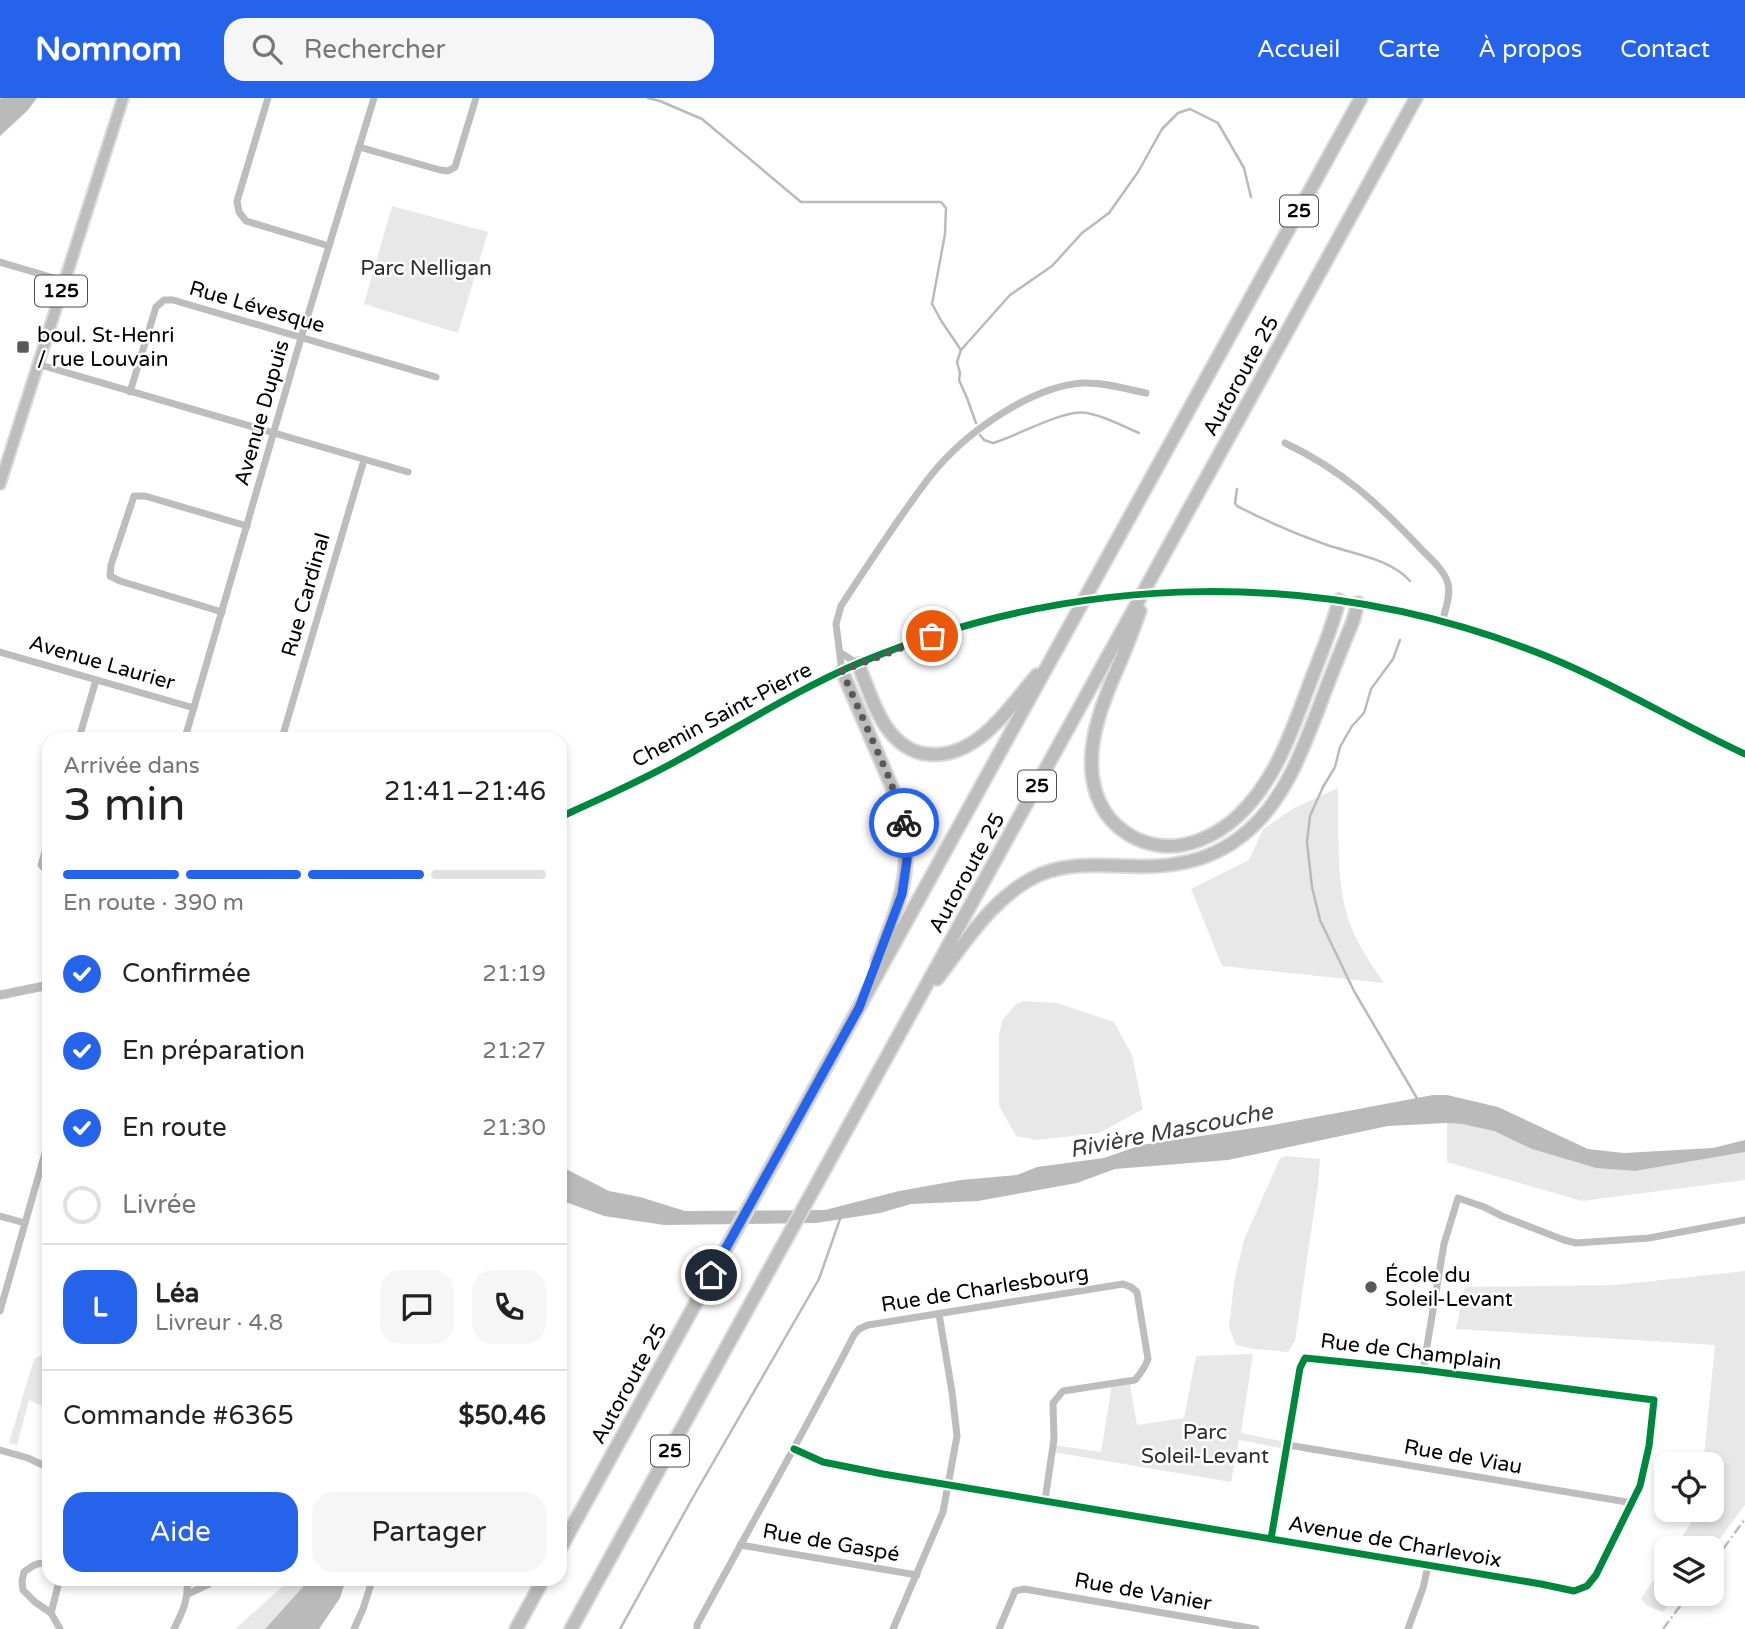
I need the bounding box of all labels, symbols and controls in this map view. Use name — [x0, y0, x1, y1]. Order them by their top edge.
search box — [224, 18, 714, 81]
text: Nomnom — [35, 30, 182, 69]
icon: search — [248, 30, 286, 68]
text: Rechercher — [304, 34, 445, 65]
text: Accueil — [1257, 35, 1340, 64]
text: Carte — [1378, 35, 1440, 64]
text: À propos — [1478, 35, 1582, 64]
text: Contact — [1620, 35, 1710, 64]
road number: 25 — [1280, 195, 1318, 226]
park label: Parc Nelligan — [360, 256, 492, 281]
road number: 125 — [35, 276, 87, 307]
street label: Rue Lévesque — [186, 276, 328, 338]
street label: Autoroute 25 — [1198, 311, 1284, 441]
place label: boul. St-Henri / rue Louvain — [37, 323, 175, 372]
street label: Avenue Dupuis — [229, 337, 295, 489]
marker: boul. St-Henri / rue Louvain — [15, 339, 31, 355]
street label: Rue Cardinal — [276, 530, 336, 660]
pin — [902, 606, 962, 666]
icon: bag — [913, 617, 951, 655]
street label: Avenue Laurier — [26, 630, 178, 696]
street label: Chemin Saint-Pierre — [628, 657, 816, 773]
text: Arrivée dans — [63, 752, 200, 780]
road number: 25 — [1018, 771, 1056, 802]
text: 21:41–21:46 — [384, 776, 546, 807]
text: 3 min — [63, 778, 186, 833]
courier — [869, 788, 939, 858]
icon: bike — [885, 804, 923, 842]
street label: Autoroute 25 — [924, 808, 1010, 938]
text: En route · 390 m — [63, 889, 244, 917]
icon: check — [63, 955, 101, 993]
text: Confirmée — [122, 958, 251, 989]
text: 21:19 — [482, 960, 546, 988]
icon: check — [63, 1032, 101, 1070]
text: En préparation — [122, 1035, 305, 1066]
text: 21:27 — [482, 1037, 546, 1065]
water label: Rivière Mascouche — [1067, 1097, 1277, 1164]
icon: check — [63, 1109, 101, 1147]
text: En route — [122, 1112, 227, 1143]
text: 21:30 — [482, 1114, 546, 1142]
text: Livrée — [122, 1189, 196, 1220]
pin — [681, 1245, 741, 1305]
icon: home — [692, 1256, 730, 1294]
street label: Rue de Charlesbourg — [879, 1260, 1091, 1318]
place label: École du Soleil-Levant — [1385, 1263, 1513, 1312]
button: chat — [380, 1270, 454, 1344]
button: phone — [472, 1270, 546, 1344]
text: Léa — [155, 1278, 199, 1309]
marker: École du Soleil-Levant — [1363, 1279, 1379, 1295]
text: L — [93, 1292, 107, 1323]
text: Livreur · 4.8 — [155, 1309, 283, 1337]
street label: Autoroute 25 — [586, 1319, 672, 1449]
street label: Rue de Champlain — [1319, 1328, 1503, 1376]
text: Commande #6365 — [63, 1400, 294, 1431]
text: $50.46 — [458, 1400, 546, 1431]
park label: Parc Soleil-Levant — [1141, 1420, 1269, 1469]
street label: Rue de Viau — [1402, 1434, 1524, 1480]
road number: 25 — [651, 1436, 689, 1466]
map controls — [1654, 1452, 1724, 1606]
button: locate — [1654, 1452, 1724, 1522]
button: Aide — [63, 1492, 298, 1572]
button: Partager — [312, 1492, 546, 1572]
street label: Avenue de Charlevoix — [1287, 1511, 1503, 1573]
street label: Rue de Gaspé — [761, 1519, 902, 1567]
button: layers — [1654, 1536, 1724, 1606]
street label: Rue de Vanier — [1072, 1568, 1214, 1616]

